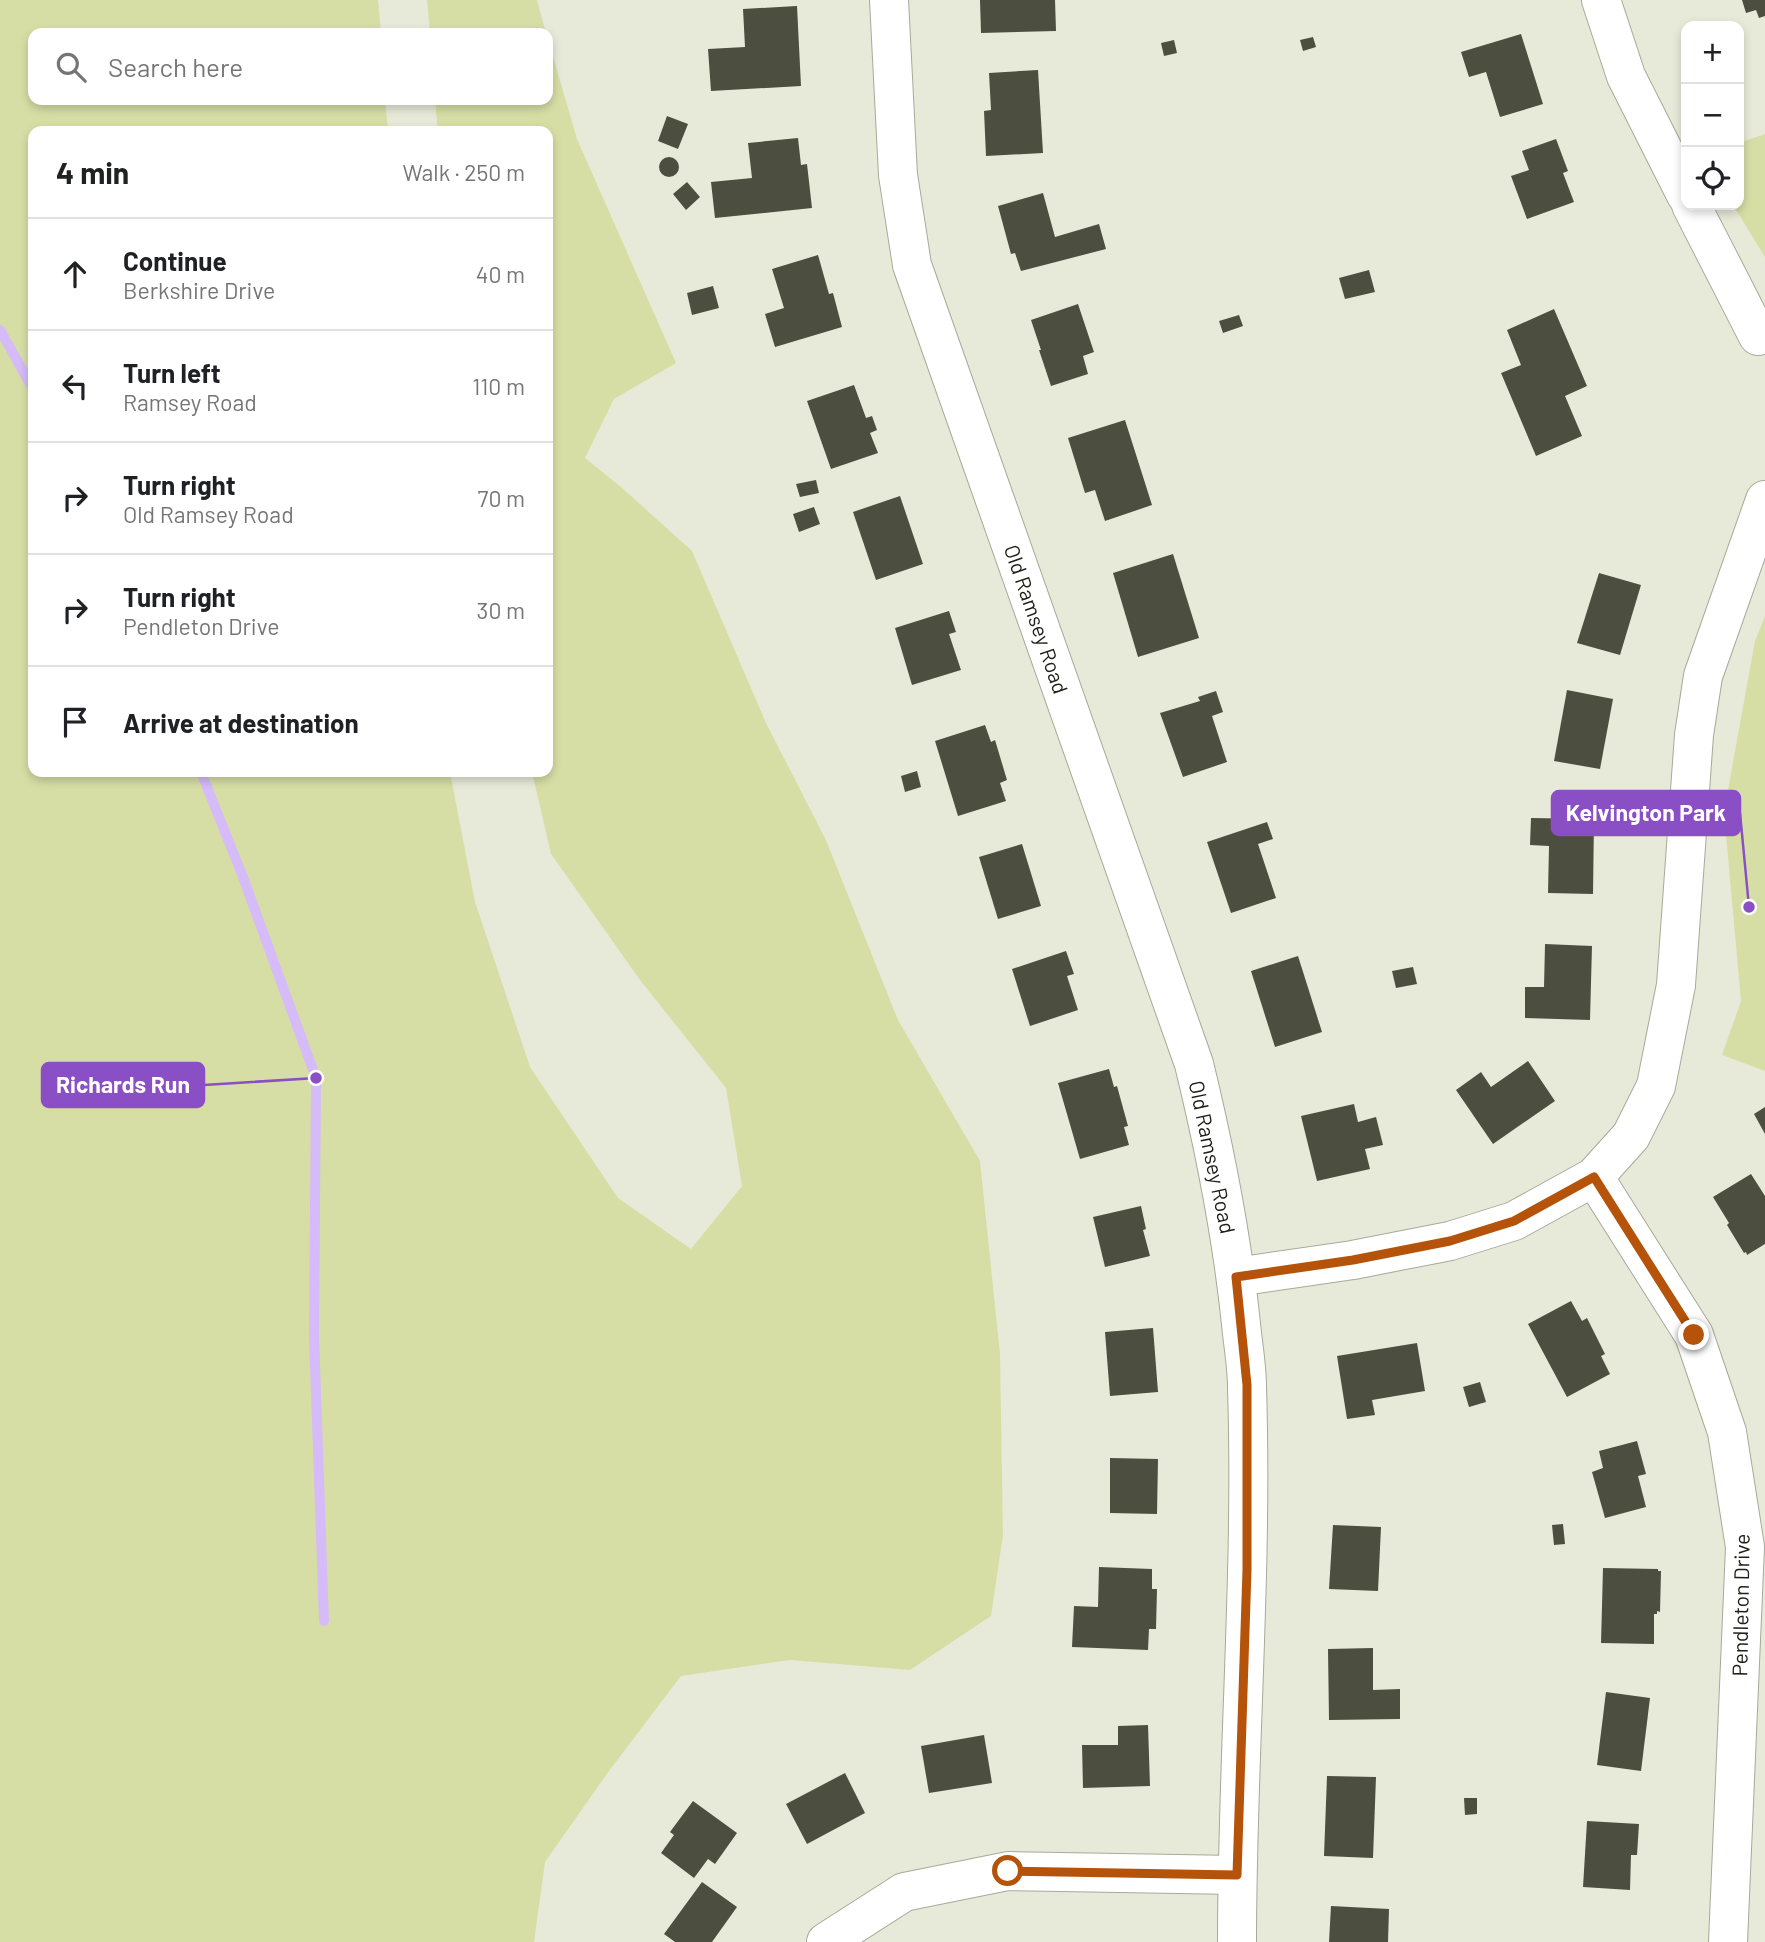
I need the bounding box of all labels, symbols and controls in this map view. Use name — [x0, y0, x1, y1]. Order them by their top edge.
map controls — [1681, 21, 1744, 210]
button: + — [1681, 21, 1744, 84]
search box — [28, 28, 553, 105]
icon: search — [52, 48, 90, 86]
text: Search here — [108, 51, 243, 82]
button: − — [1681, 84, 1744, 147]
button: locate — [1681, 147, 1744, 210]
text: 4 min — [56, 154, 129, 190]
text: Walk · 250 m — [403, 158, 525, 186]
text: Continue — [123, 245, 227, 276]
icon: ahead — [56, 255, 94, 293]
text: 40 m — [476, 260, 525, 288]
text: Berkshire Drive — [123, 276, 275, 304]
text: Turn left — [123, 357, 221, 388]
icon: left — [56, 367, 94, 405]
text: 110 m — [472, 372, 525, 400]
text: Ramsey Road — [123, 388, 257, 416]
text: Turn right — [123, 469, 236, 500]
icon: right — [56, 479, 94, 517]
text: 70 m — [478, 484, 525, 512]
text: Old Ramsey Road — [123, 500, 294, 528]
street label: Old Ramsey Road — [1000, 541, 1074, 697]
text: Turn right — [123, 581, 236, 612]
icon: right — [56, 591, 94, 629]
text: 30 m — [477, 596, 525, 624]
text: Pendleton Drive — [123, 612, 279, 640]
icon: arrive — [56, 703, 94, 741]
text: Arrive at destination — [123, 707, 359, 738]
callout: Kelvington Park — [1552, 791, 1740, 835]
text: Kelvington Park — [1566, 798, 1726, 826]
callout: Richards Run — [42, 1063, 204, 1107]
text: Richards Run — [56, 1070, 190, 1098]
street label: Old Ramsey Road — [1185, 1078, 1241, 1236]
route end — [1678, 1319, 1709, 1350]
street label: Pendleton Drive — [1726, 1533, 1754, 1677]
route start — [992, 1855, 1023, 1886]

